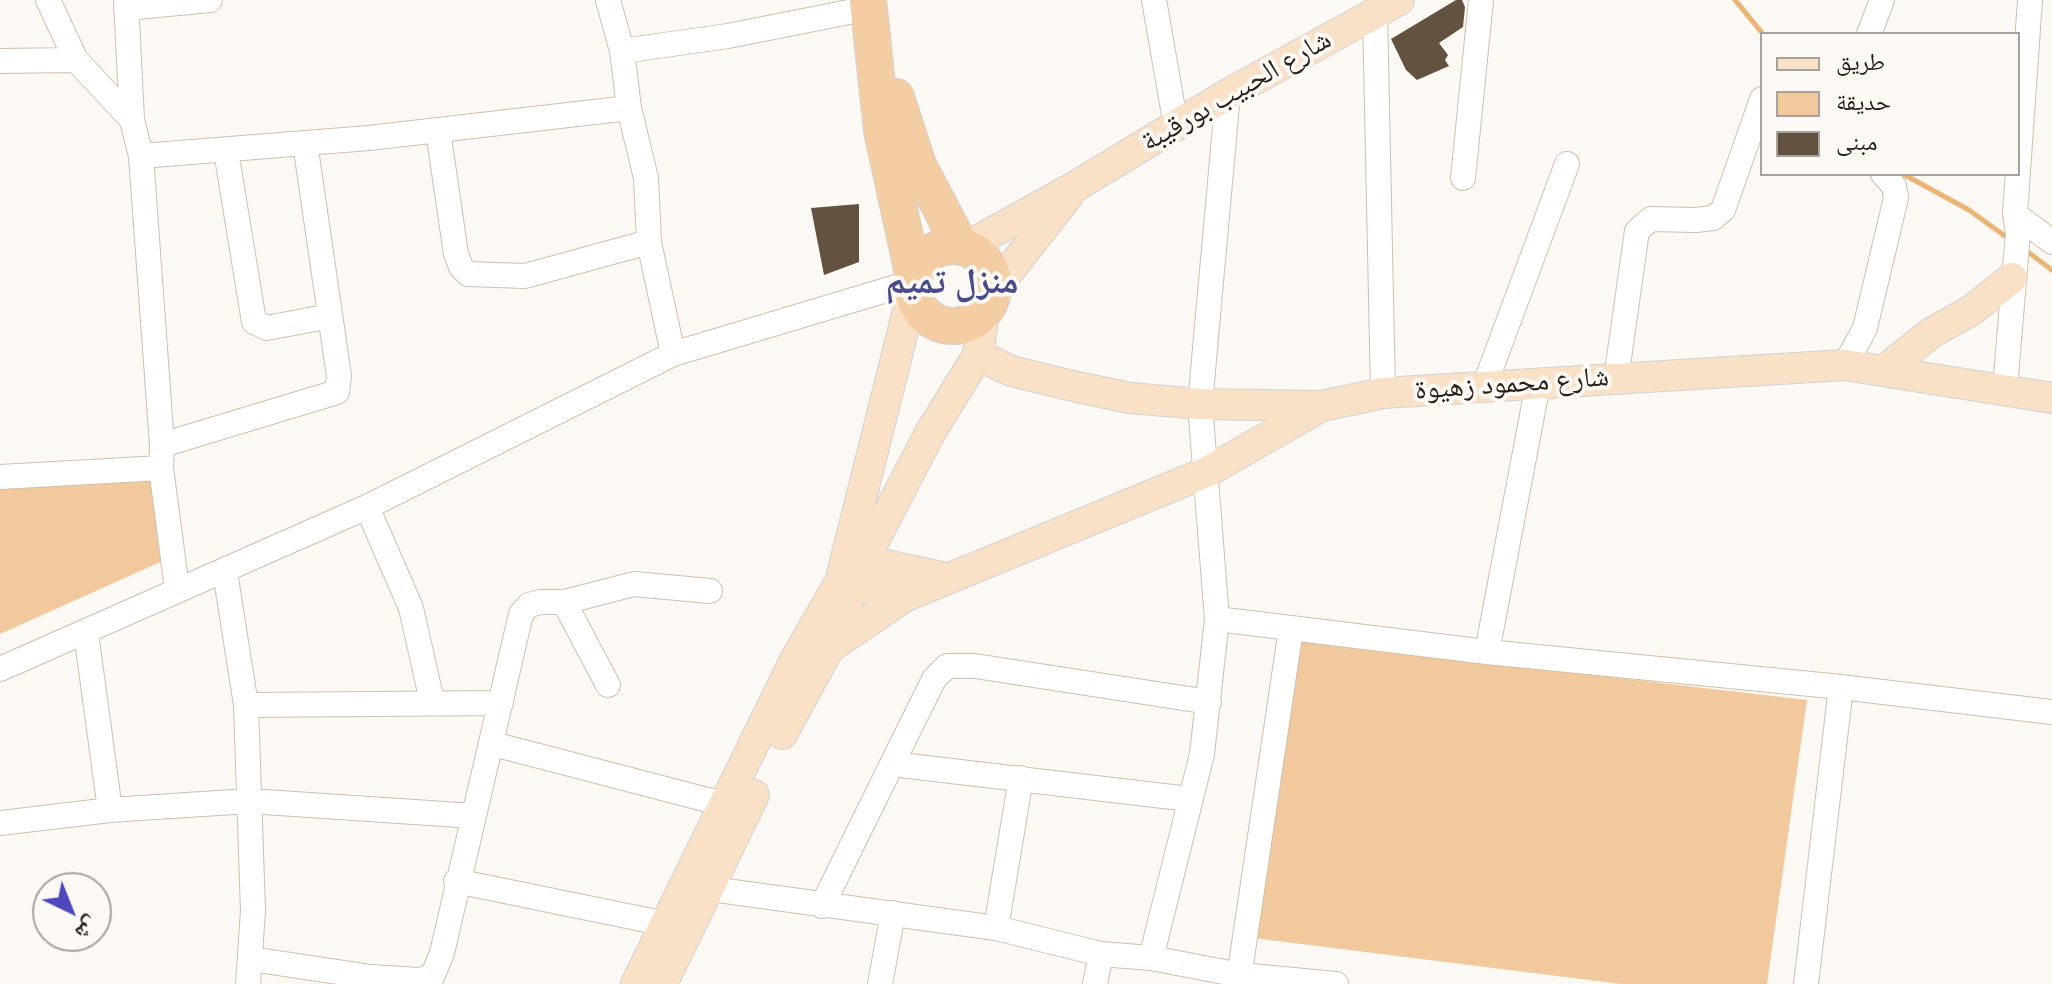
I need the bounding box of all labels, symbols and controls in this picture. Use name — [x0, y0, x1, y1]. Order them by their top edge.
street label: شارع الحبيب بورقيبة — [1136, 24, 1338, 160]
legend — [1760, 32, 2020, 176]
text: طريق — [1836, 48, 1885, 76]
text: حديقة — [1836, 88, 1891, 116]
text: مبنى — [1836, 128, 1877, 156]
district label: منزل تميم — [886, 262, 1018, 306]
street label: شارع محمود زهيوة — [1414, 361, 1610, 409]
north arrow — [32, 872, 112, 952]
text: ش — [70, 911, 104, 946]

